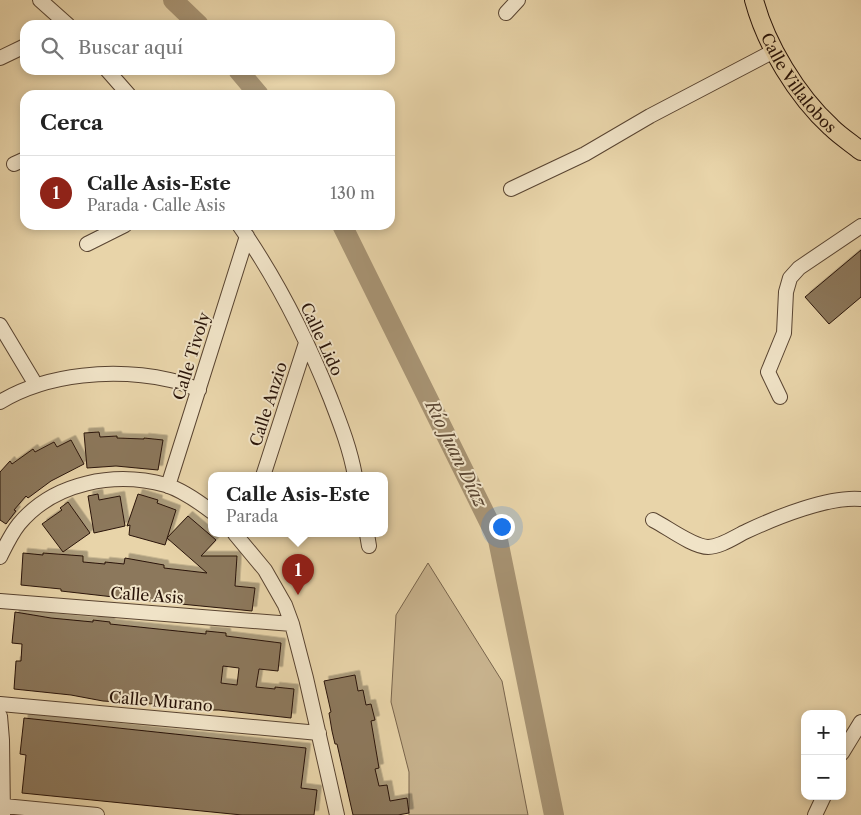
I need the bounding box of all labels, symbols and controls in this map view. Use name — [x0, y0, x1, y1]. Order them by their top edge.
search box — [20, 20, 395, 75]
street label: Calle Villalobos — [757, 29, 841, 137]
icon: search — [38, 34, 66, 62]
text: Buscar aquí — [78, 36, 183, 59]
text: Cerca — [40, 110, 103, 135]
text: Calle Asis-Este — [87, 172, 231, 195]
text: 1 — [52, 183, 60, 203]
text: 130 m — [330, 183, 375, 203]
text: Parada · Calle Asis — [87, 195, 225, 215]
street label: Calle Lido — [296, 299, 348, 379]
street label: Calle Tivoly — [168, 308, 214, 402]
street label: Calle Anzio — [245, 359, 291, 449]
water label: Río Juan Díaz — [420, 395, 492, 512]
popup — [208, 472, 388, 537]
text: Calle Asis-Este — [226, 483, 370, 506]
text: Parada — [226, 506, 278, 526]
your location — [489, 514, 515, 540]
pin: 1 — [282, 554, 314, 595]
street label: Calle Asis — [110, 582, 184, 608]
street label: Calle Murano — [108, 686, 214, 716]
map controls — [801, 710, 846, 800]
button: + — [801, 710, 846, 755]
button: − — [801, 755, 846, 800]

